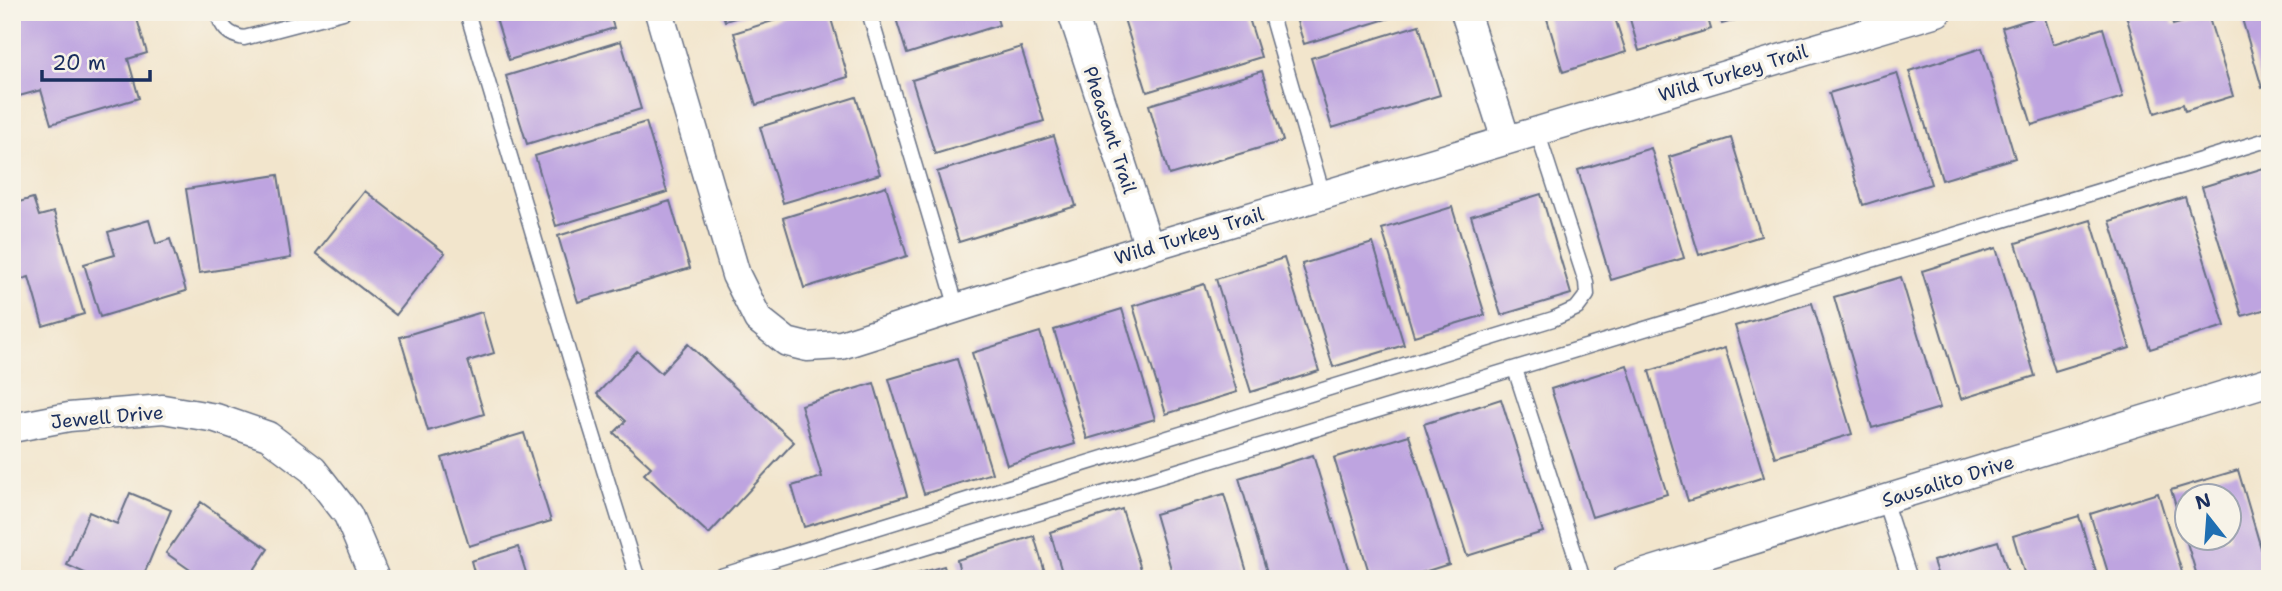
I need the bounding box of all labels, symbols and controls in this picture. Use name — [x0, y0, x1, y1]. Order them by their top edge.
scale bar — [42, 38, 150, 82]
street label: Wild Turkey Trail — [1655, 38, 1811, 108]
text: 20 m — [52, 49, 106, 77]
street label: Pheasant Trail — [1078, 63, 1142, 197]
street label: Wild Turkey Trail — [1111, 201, 1267, 271]
street label: Jewell Drive — [50, 400, 164, 434]
street label: Sausalito Drive — [1879, 449, 2017, 513]
north arrow — [2174, 482, 2244, 552]
text: N — [2192, 487, 2214, 515]

